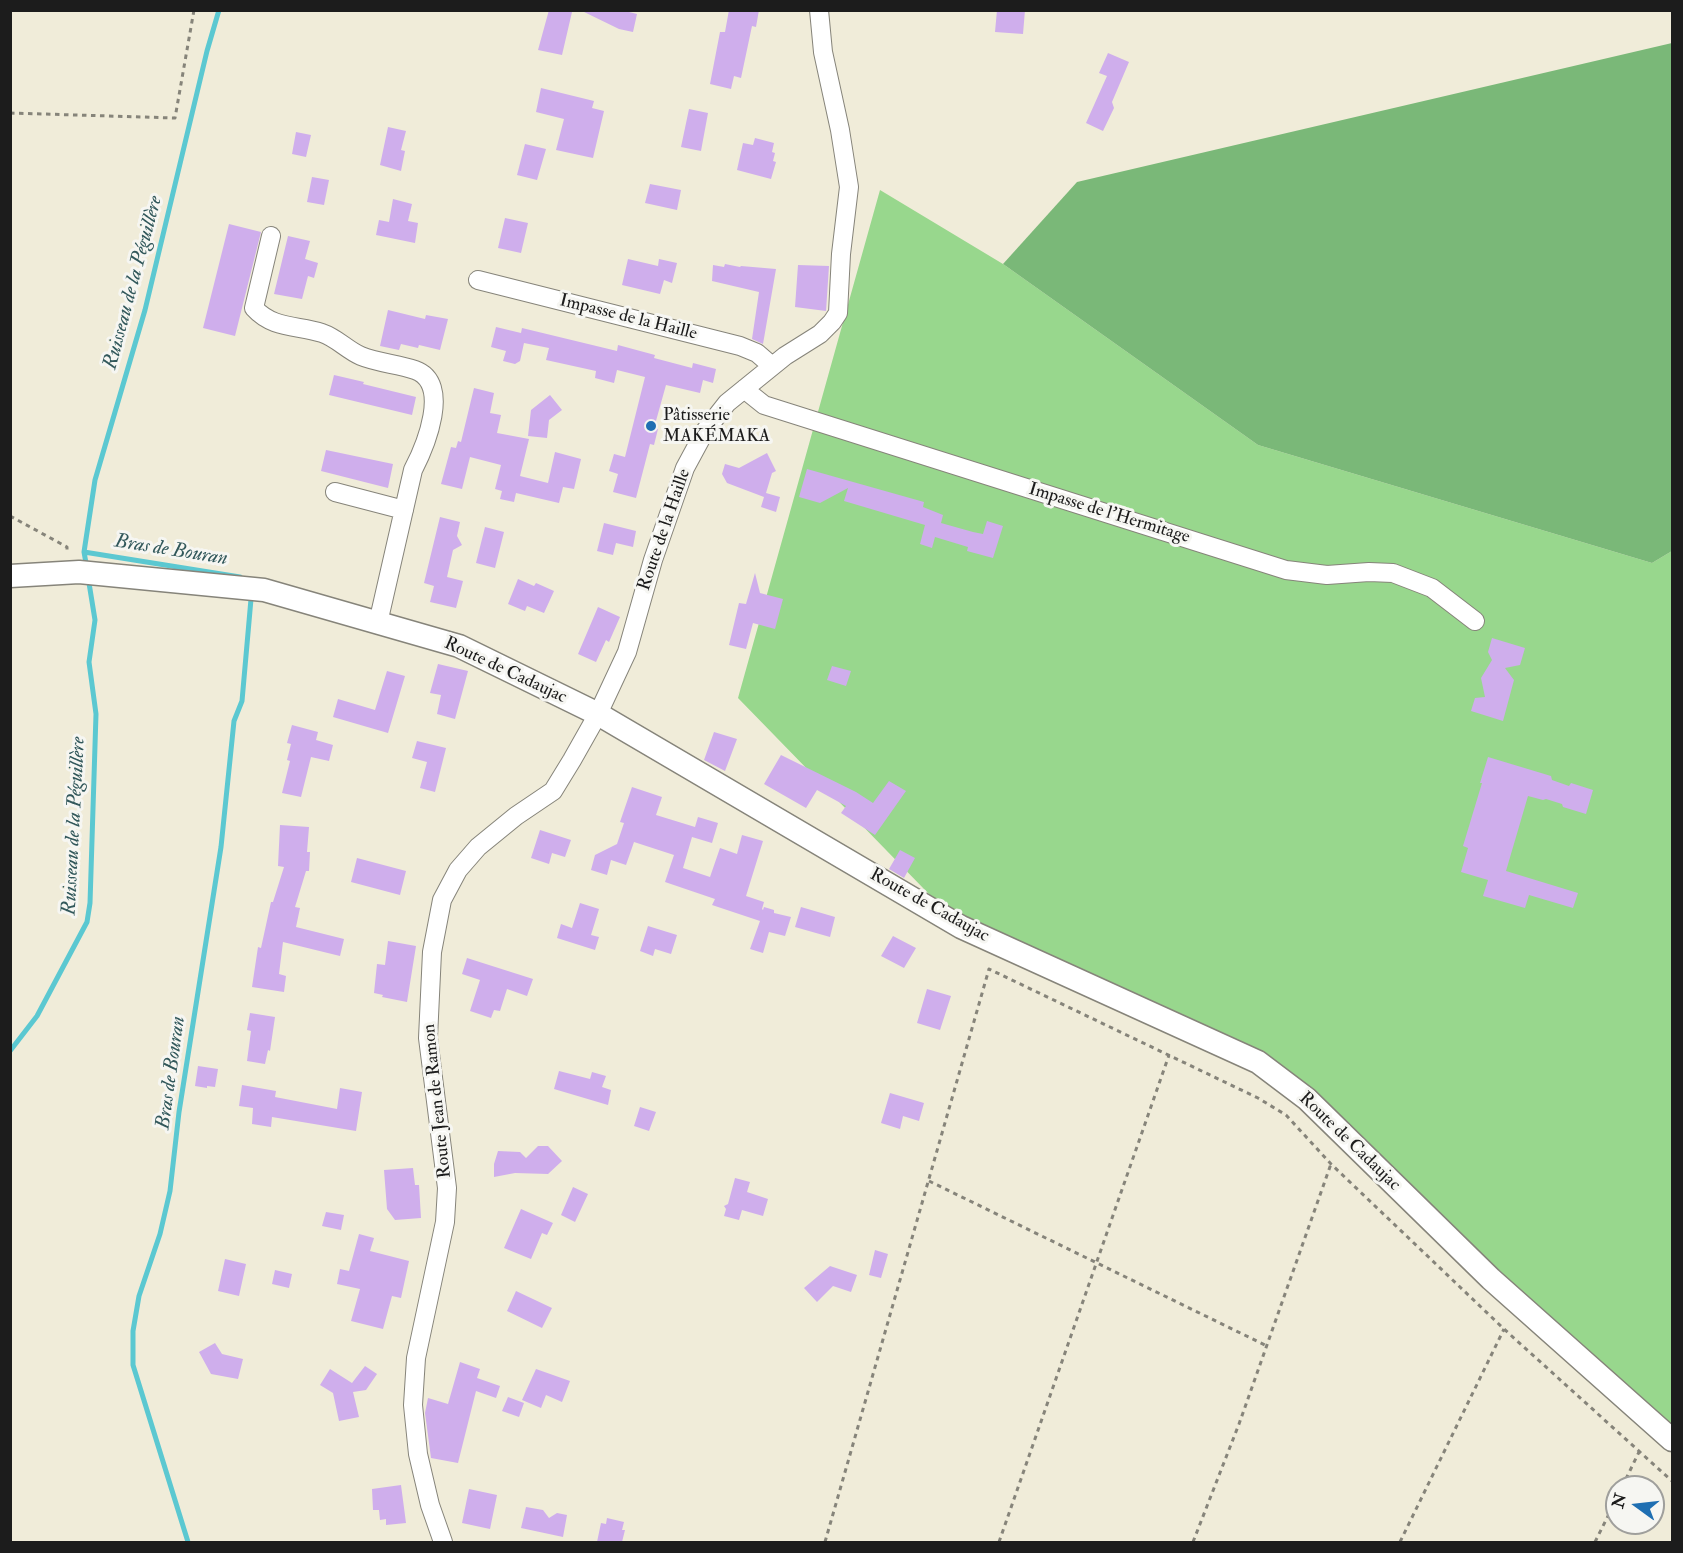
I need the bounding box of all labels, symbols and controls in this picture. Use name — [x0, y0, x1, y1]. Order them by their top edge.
water label: Ruisseau de la Péguillère — [99, 194, 169, 372]
street label: Impasse de la Haille — [557, 290, 699, 346]
place label: Pâtisserie MAKÉMAKA — [663, 405, 770, 448]
marker: Pâtisserie MAKÉMAKA — [644, 419, 658, 433]
street label: Route de la Haille — [634, 466, 696, 594]
street label: Impasse de l'Hermitage — [1026, 479, 1192, 549]
water label: Bras de Bouran — [113, 530, 229, 572]
street label: Route de Cadaujac — [440, 633, 570, 709]
water label: Ruisseau de la Péguillère — [58, 736, 92, 916]
street label: Route de Cadaujac — [866, 864, 992, 948]
water label: Bras de Bouran — [152, 1015, 192, 1131]
street label: Route Jean de Ramon — [419, 1023, 457, 1179]
street label: Route de Cadaujac — [1294, 1088, 1404, 1196]
north arrow — [1605, 1475, 1665, 1535]
text: N — [1608, 1491, 1631, 1510]

